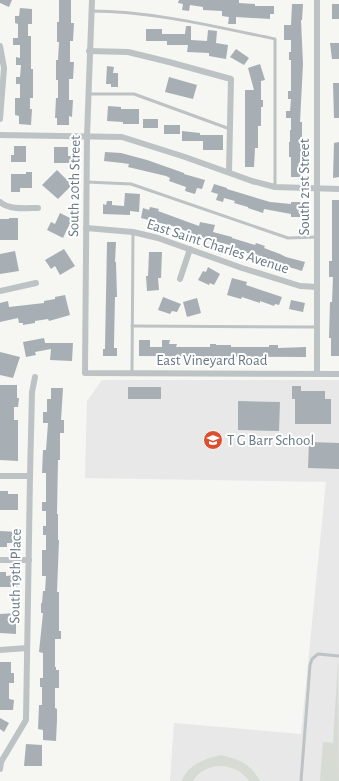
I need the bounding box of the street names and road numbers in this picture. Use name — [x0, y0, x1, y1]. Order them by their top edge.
street label: South 20th Street — [66, 135, 83, 237]
street label: South 21st Street — [297, 138, 312, 235]
street label: East Saint Charles Avenue — [145, 216, 291, 277]
street label: East Vineyard Road — [156, 353, 268, 368]
street label: South 19th Place — [7, 528, 24, 624]

